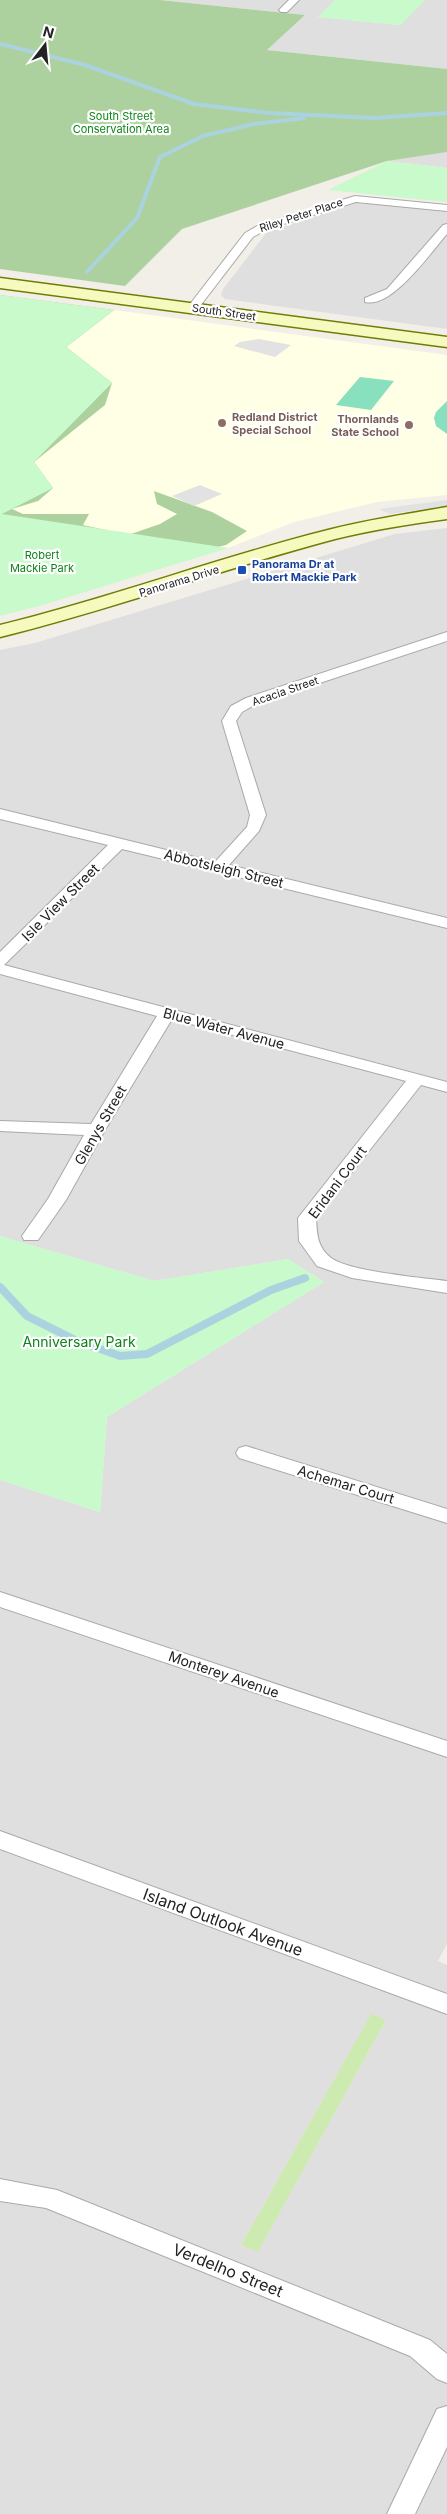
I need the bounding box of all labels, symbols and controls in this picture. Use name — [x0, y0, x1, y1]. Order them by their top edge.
north arrow — [20, 20, 70, 70]
text: N — [41, 22, 56, 42]
park label: South Street Conservation Area — [73, 109, 169, 136]
street label: Riley Peter Place — [257, 195, 345, 235]
street label: South Street — [191, 301, 257, 323]
place label: Redland District Special School — [232, 410, 318, 437]
place label: Thornlands State School — [331, 412, 399, 439]
marker: Redland District Special School — [216, 417, 228, 429]
marker: Thornlands State School — [403, 419, 415, 431]
park label: Robert Mackie Park — [10, 548, 74, 575]
place label: Panorama Dr at Robert Mackie Park — [252, 557, 357, 584]
street label: Panorama Drive — [137, 562, 221, 600]
marker: Panorama Dr at Robert Mackie Park — [236, 564, 248, 576]
street label: Acacia Street — [250, 673, 320, 709]
street label: Abbotsleigh Street — [163, 845, 286, 891]
street label: Isle View Street — [18, 859, 103, 944]
street label: Blue Water Avenue — [161, 1004, 287, 1052]
street label: Glenys Street — [70, 1082, 130, 1168]
street label: Eridani Court — [304, 1142, 370, 1222]
park label: Anniversary Park — [22, 1333, 136, 1350]
street label: Achemar Court — [296, 1461, 397, 1507]
street label: Monterey Avenue — [166, 1647, 282, 1701]
street label: Island Outlook Avenue — [140, 1884, 306, 1960]
street label: Verdelho Street — [170, 2239, 286, 2301]

